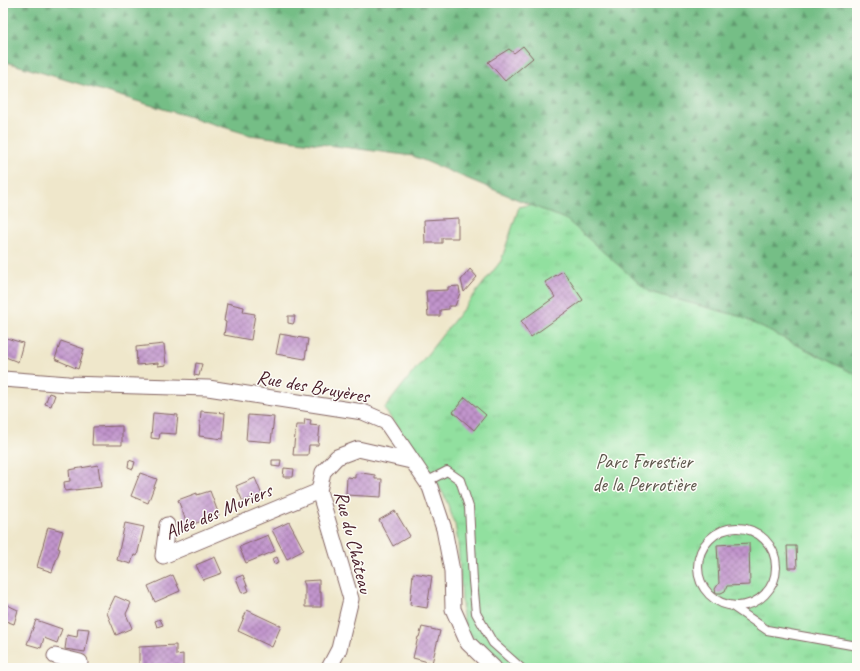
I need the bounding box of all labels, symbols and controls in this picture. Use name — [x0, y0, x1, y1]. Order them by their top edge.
street label: Rue des Bruyères — [255, 364, 373, 409]
park label: Parc Forestier de la Perrotière — [592, 449, 697, 497]
street label: Allée des Muriers — [161, 477, 278, 545]
street label: Rue du Château — [329, 488, 379, 598]

